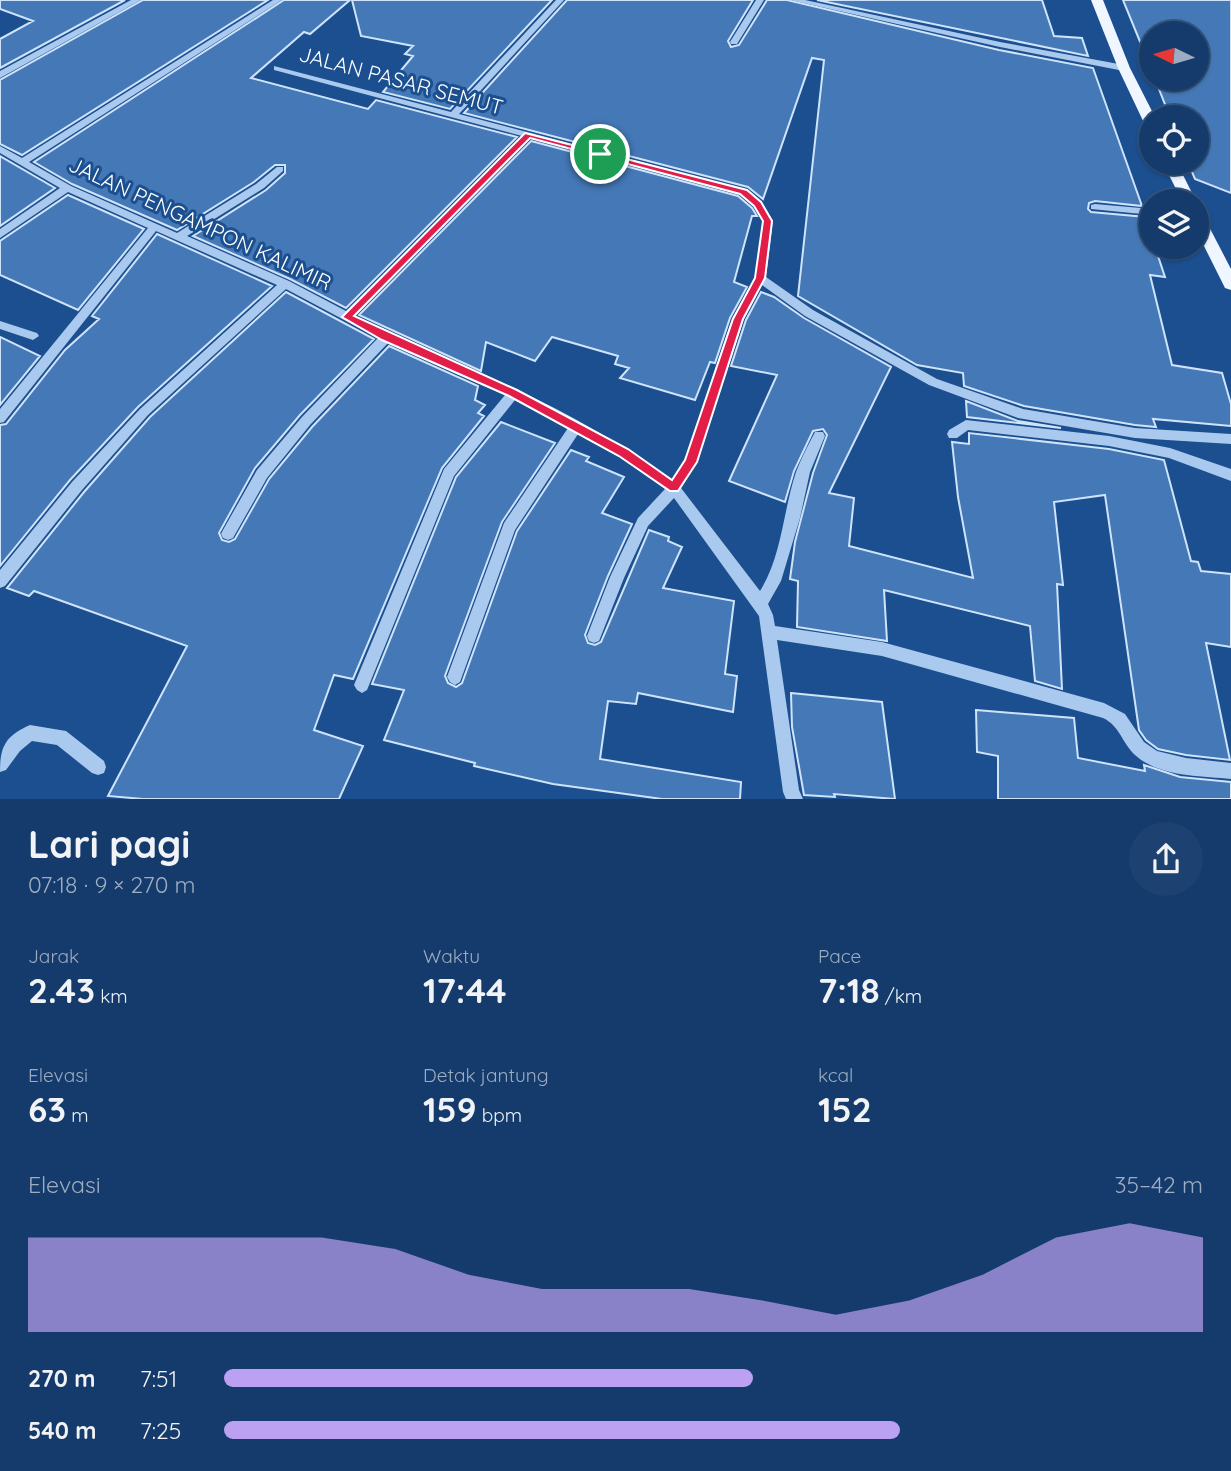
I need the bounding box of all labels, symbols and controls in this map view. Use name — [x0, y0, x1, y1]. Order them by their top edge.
north arrow — [1139, 21, 1209, 91]
map controls — [1139, 21, 1209, 259]
street label: JALAN PASAR SEMUT — [296, 40, 506, 120]
button: locate — [1139, 105, 1209, 175]
pin — [570, 124, 630, 184]
icon: arrive — [581, 135, 619, 173]
street label: JALAN PENGAMPON KALIMIR — [65, 151, 336, 295]
button: layers — [1139, 189, 1209, 259]
text: Lari pagi — [28, 820, 190, 868]
button: share — [1129, 822, 1203, 896]
text: 07:18 · 9 × 270 m — [28, 870, 196, 899]
text: Jarak — [28, 944, 79, 968]
text: Waktu — [423, 944, 480, 968]
text: Pace — [818, 944, 861, 968]
text: 2.43 — [28, 968, 95, 1012]
text: 17:44 — [423, 968, 507, 1012]
text: 7:18 — [818, 968, 880, 1012]
text: km — [95, 984, 128, 1008]
text: /km — [880, 984, 922, 1008]
text: Elevasi — [28, 1063, 88, 1087]
text: Detak jantung — [423, 1063, 549, 1087]
text: kcal — [818, 1063, 853, 1087]
text: 63 — [28, 1087, 66, 1131]
text: 159 — [423, 1087, 477, 1131]
text: 152 — [818, 1087, 872, 1131]
text: m — [66, 1103, 89, 1127]
text: bpm — [477, 1103, 522, 1127]
text: Elevasi — [28, 1170, 101, 1199]
text: 35–42 m — [1115, 1170, 1203, 1199]
text: 270 m — [28, 1364, 95, 1393]
text: 7:51 — [140, 1364, 177, 1393]
text: 540 m — [28, 1416, 97, 1445]
text: 7:25 — [140, 1416, 181, 1445]

